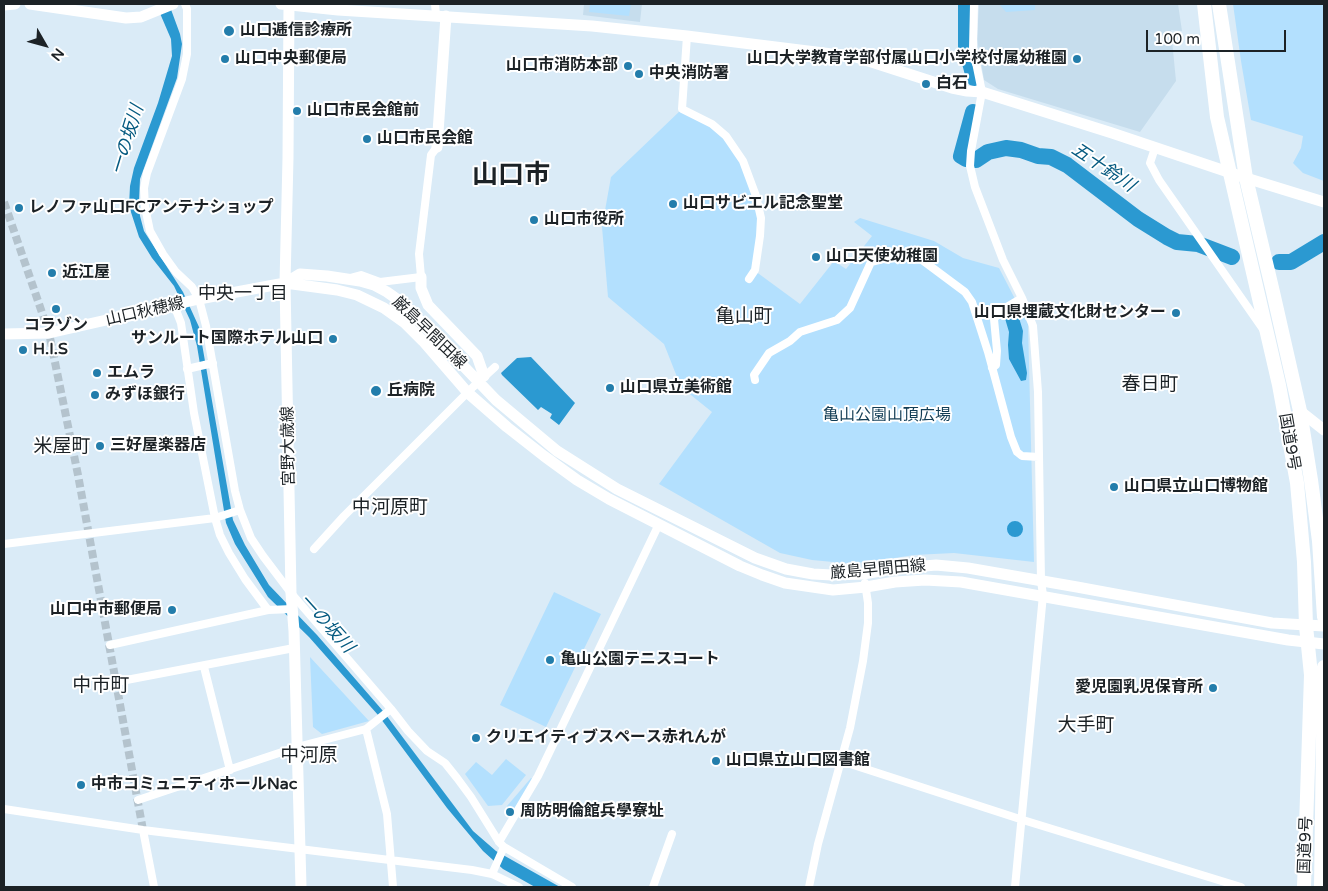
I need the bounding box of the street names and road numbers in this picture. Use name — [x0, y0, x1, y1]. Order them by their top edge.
street label: 厳島早間田線 — [388, 293, 470, 373]
street label: 山口秋穂線 — [104, 294, 186, 330]
street label: 宮野大歳線 — [279, 406, 299, 486]
street label: 国道9号 — [1275, 412, 1303, 472]
street label: 厳島早間田線 — [829, 556, 927, 584]
street label: 国道9号 — [1295, 816, 1317, 874]

